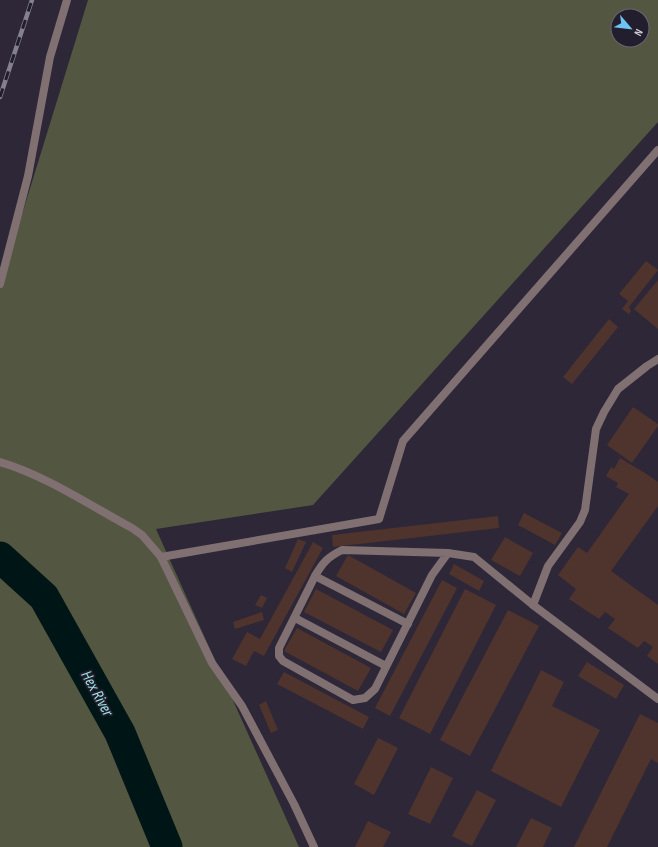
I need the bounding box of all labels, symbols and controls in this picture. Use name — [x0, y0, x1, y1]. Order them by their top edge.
north arrow — [610, 8, 650, 48]
text: N — [631, 27, 646, 38]
water label: Hex River — [76, 668, 117, 720]

